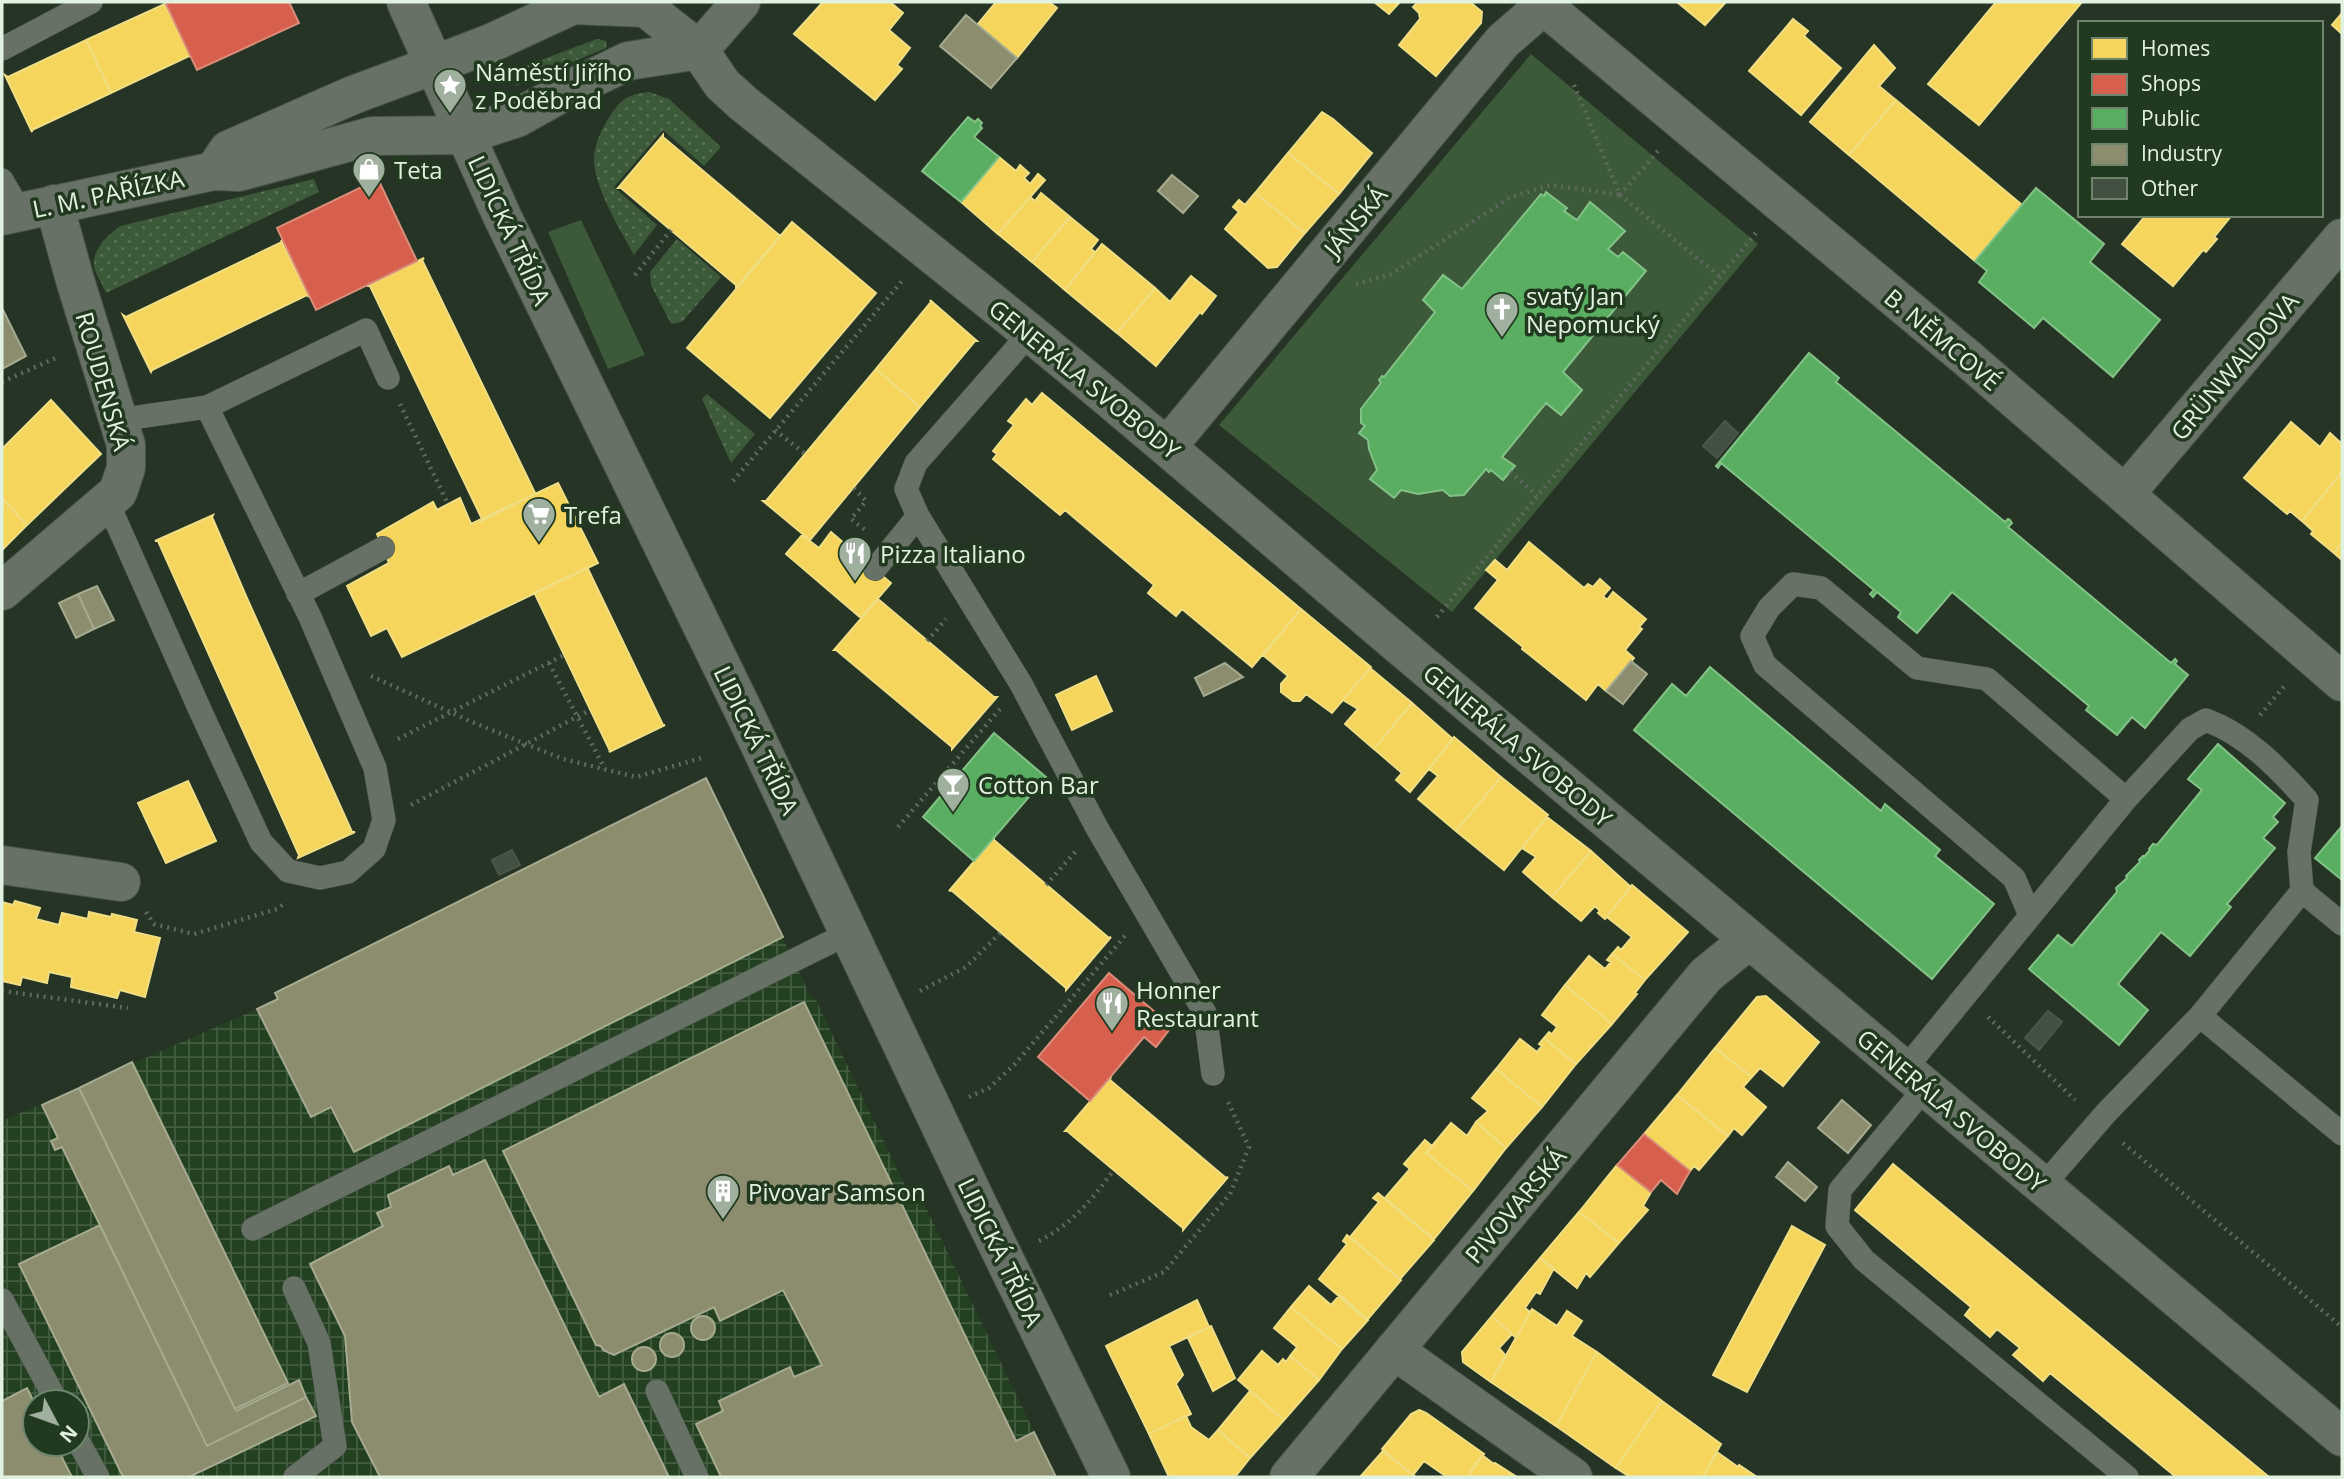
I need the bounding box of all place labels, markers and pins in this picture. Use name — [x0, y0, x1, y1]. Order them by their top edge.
place label: Náměstí Jiřího z Poděbrad — [475, 55, 632, 116]
place icon: Náměstí Jiřího z Poděbrad — [431, 66, 469, 115]
shop icon: Teta — [350, 150, 388, 199]
place label: Teta — [394, 153, 443, 186]
place label: svatý Jan Nepomucký — [1526, 279, 1661, 340]
church icon: svatý Jan Nepomucký — [1483, 290, 1521, 339]
supermarket icon: Trefa — [520, 495, 558, 544]
place label: Trefa — [564, 498, 622, 531]
restaurant icon: Pizza Italiano — [836, 534, 874, 583]
place label: Pizza Italiano — [880, 537, 1026, 570]
bar icon: Cotton Bar — [934, 765, 972, 814]
place label: Cotton Bar — [978, 768, 1099, 801]
place label: Honner Restaurant — [1136, 973, 1259, 1034]
restaurant icon: Honner Restaurant — [1093, 984, 1131, 1033]
building icon: Pivovar Samson — [704, 1172, 742, 1221]
place label: Pivovar Samson — [748, 1175, 926, 1208]

